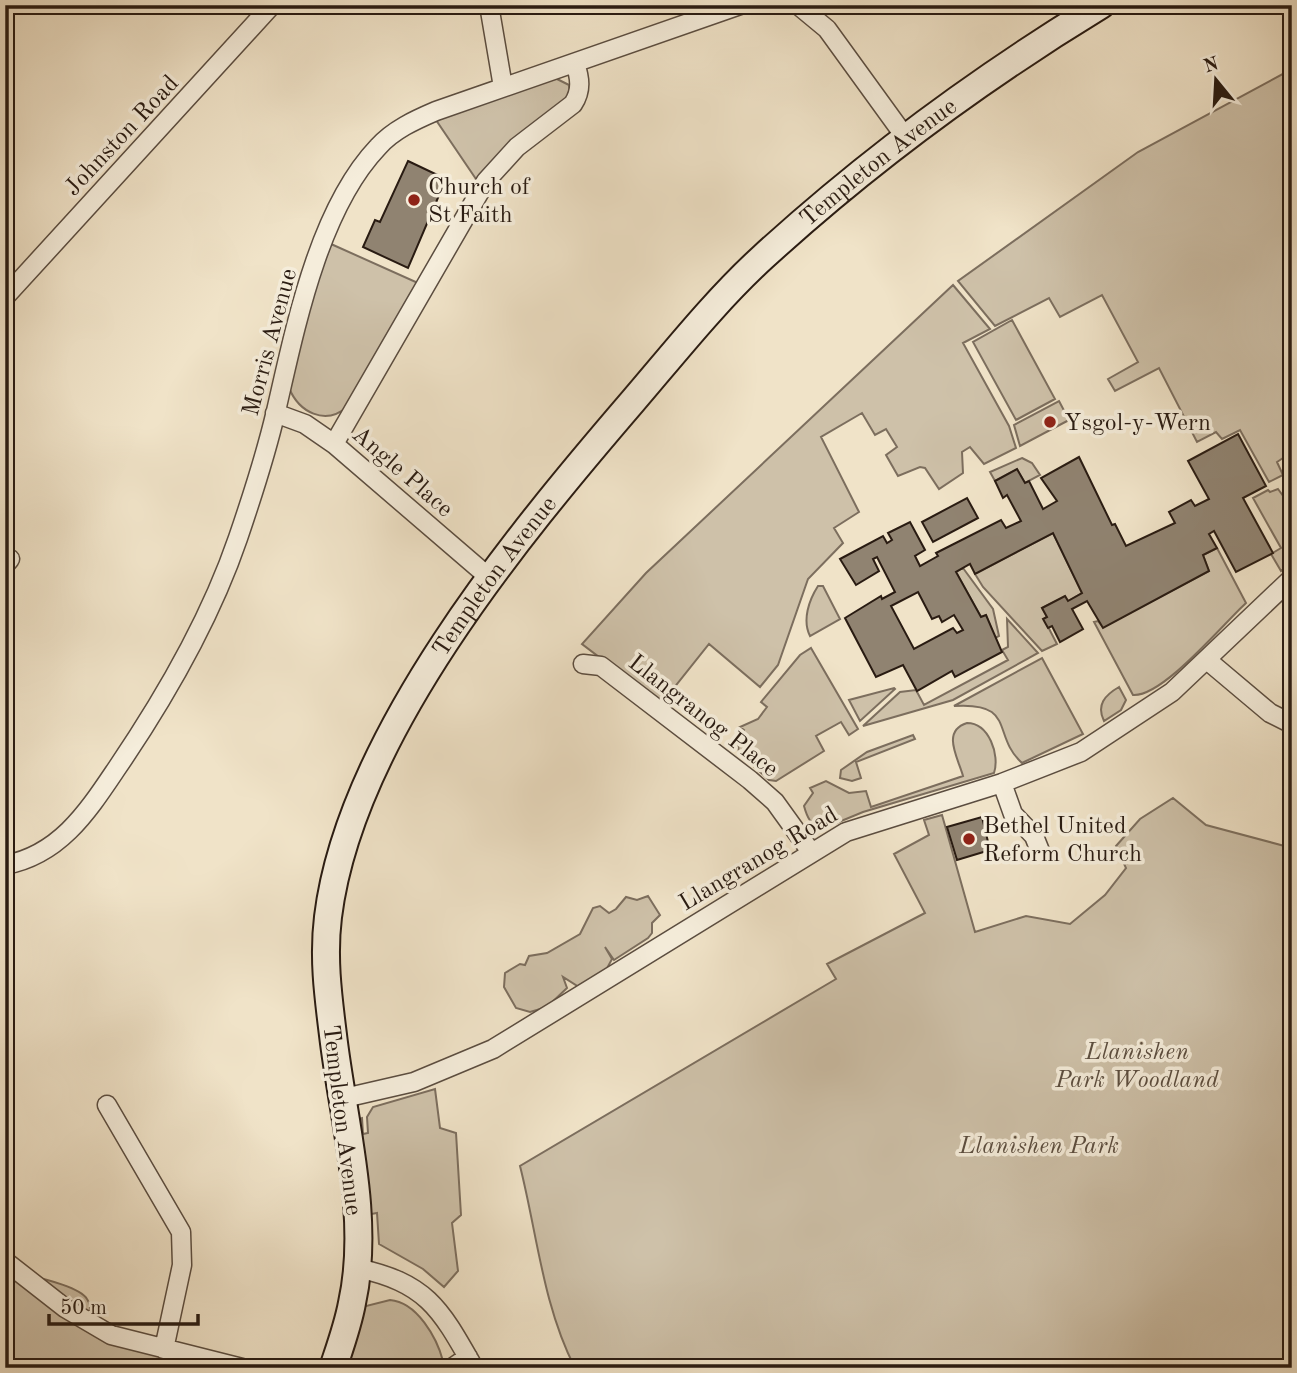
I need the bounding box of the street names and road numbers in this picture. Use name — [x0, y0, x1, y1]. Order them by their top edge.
street label: Johnston Road — [61, 72, 184, 201]
street label: Templeton Avenue — [796, 95, 962, 232]
street label: Morris Avenue — [240, 266, 302, 419]
street label: Angle Place — [347, 423, 457, 522]
street label: Templeton Avenue — [429, 492, 562, 661]
street label: Llangranog Place — [623, 651, 782, 782]
street label: Llangranog Road — [676, 803, 842, 916]
street label: Templeton Avenue — [317, 1024, 365, 1217]

